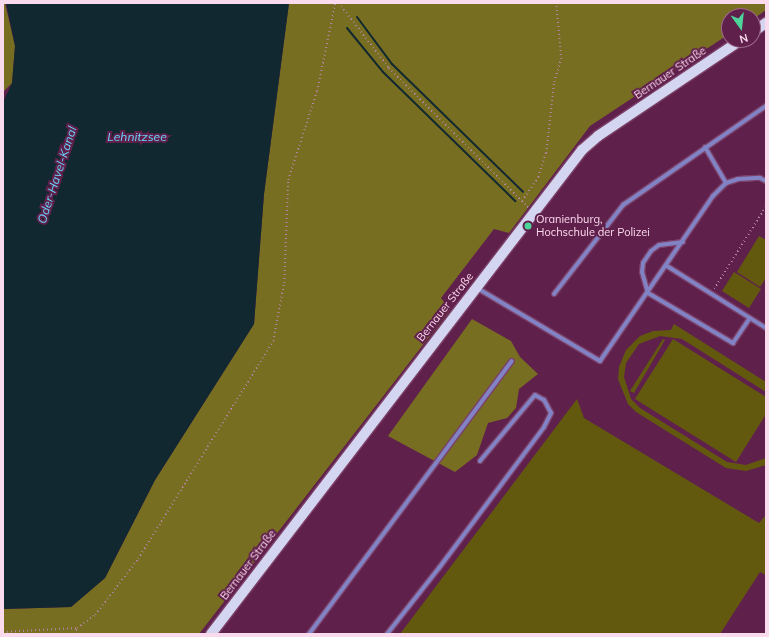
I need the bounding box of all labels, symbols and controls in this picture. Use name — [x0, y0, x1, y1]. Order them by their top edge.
north arrow — [721, 8, 761, 48]
text: N — [738, 31, 750, 46]
street label: Bernauer Straße — [632, 44, 708, 102]
water label: Oder-Havel-Kanal — [35, 125, 79, 225]
water label: Lehnitzsee — [107, 130, 167, 144]
place label: Oranienburg, Hochschule der Polizei — [536, 213, 650, 239]
marker: Oranienburg, Hochschule der Polizei — [523, 221, 533, 231]
street label: Bernauer Straße — [414, 270, 476, 344]
street label: Bernauer Straße — [217, 528, 279, 602]

